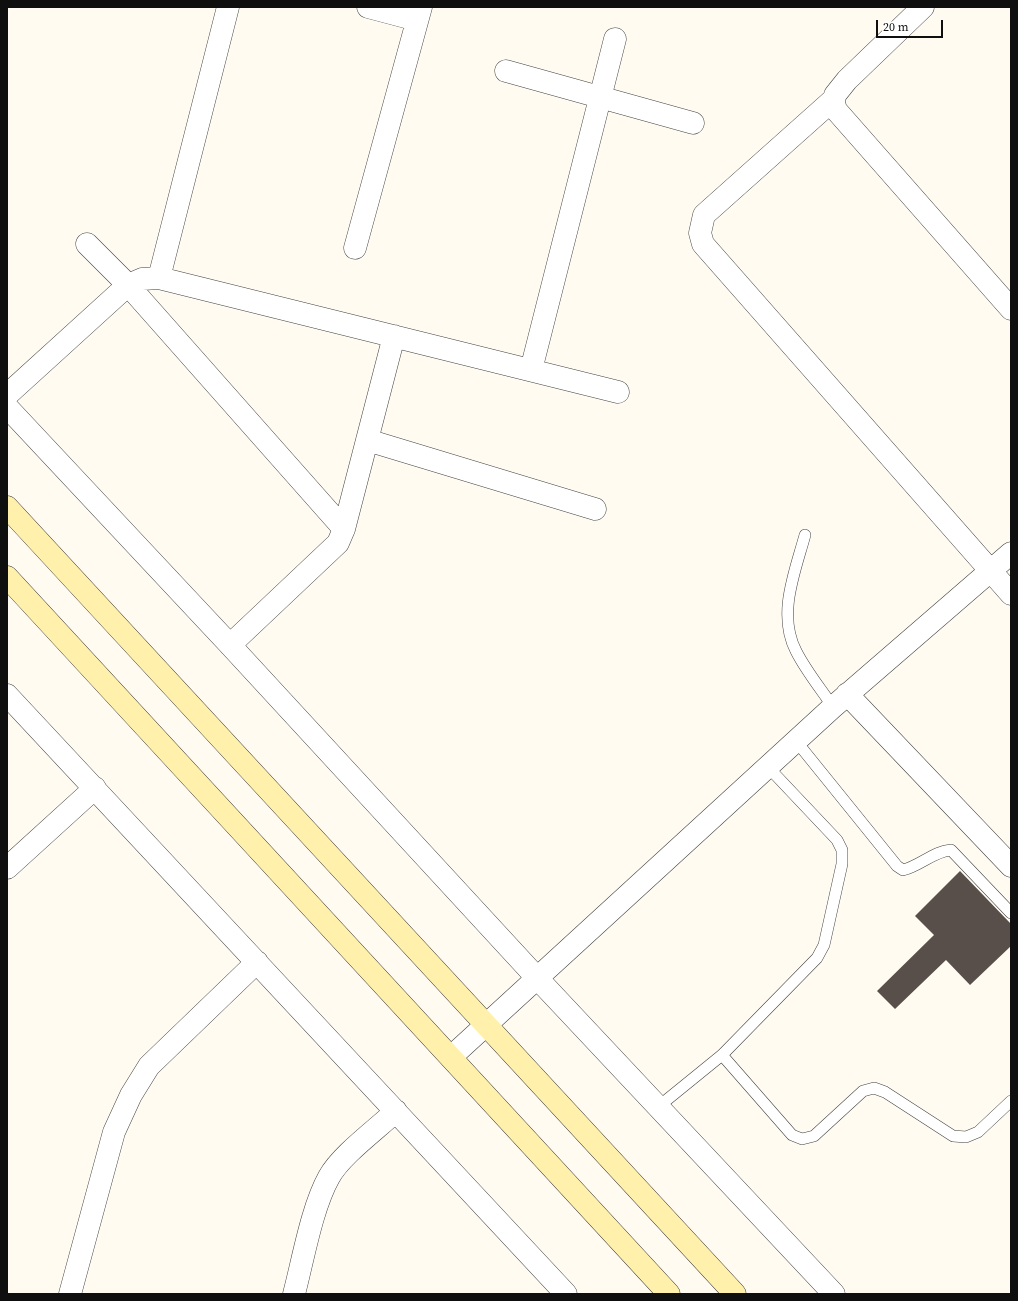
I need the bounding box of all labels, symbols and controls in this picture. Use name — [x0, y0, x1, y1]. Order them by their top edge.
scale bar — [878, 12, 945, 38]
text: 20 m — [883, 19, 909, 35]

